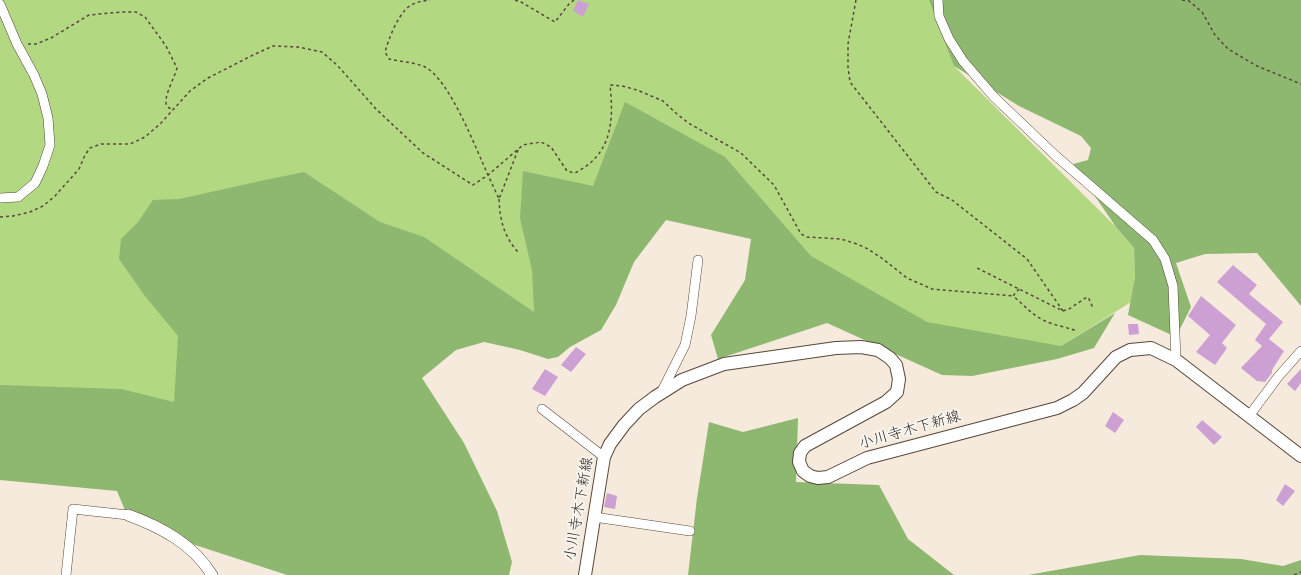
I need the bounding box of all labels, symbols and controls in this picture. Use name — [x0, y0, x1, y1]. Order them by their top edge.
street label: 小川寺木下新線 — [857, 408, 963, 454]
street label: 小川寺木下新線 — [562, 456, 598, 562]

